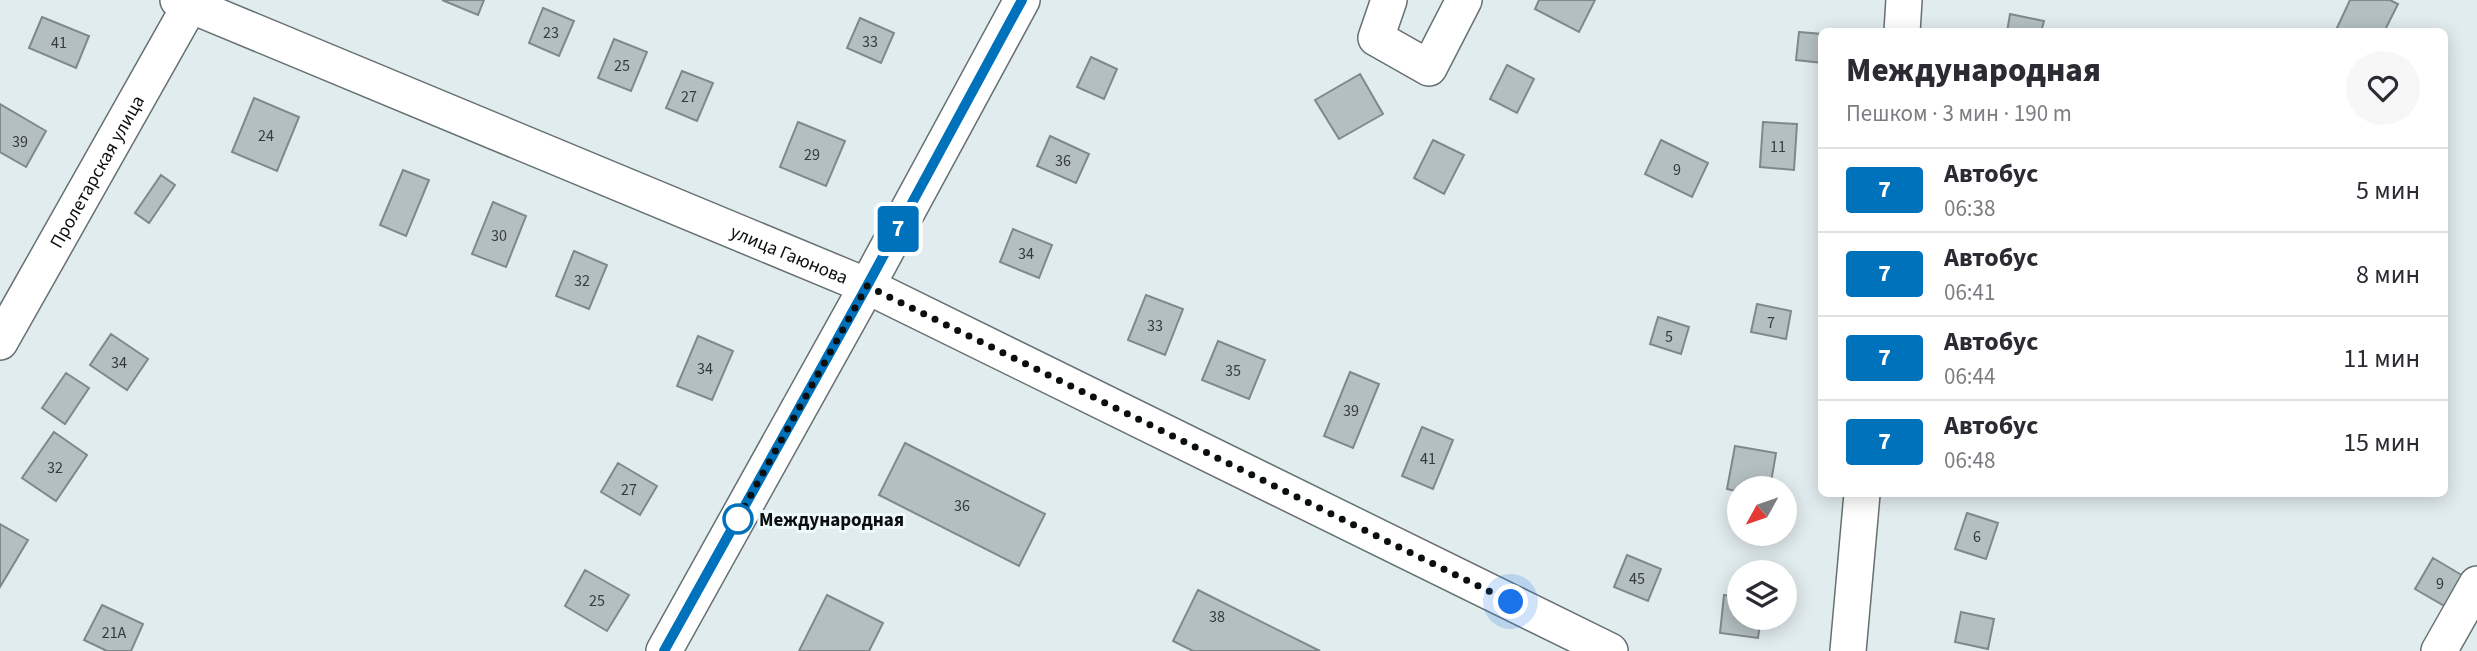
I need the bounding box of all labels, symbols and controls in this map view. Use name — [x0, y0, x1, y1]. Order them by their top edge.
house number: 23 — [543, 22, 559, 44]
house number: 33 — [862, 31, 878, 53]
house number: 41 — [51, 32, 67, 54]
text: Международная — [1846, 47, 2101, 94]
button: heart — [2346, 51, 2420, 125]
house number: 25 — [614, 55, 630, 77]
house number: 27 — [681, 86, 697, 108]
street label: Пролетарская улица — [44, 91, 152, 254]
text: Пешком · 3 мин · 190 m — [1846, 97, 2072, 130]
house number: 24 — [258, 125, 274, 147]
house number: 39 — [12, 131, 28, 153]
house number: 11 — [1770, 136, 1786, 158]
house number: 29 — [804, 144, 820, 166]
house number: 36 — [1055, 150, 1071, 172]
text: Автобус — [1944, 155, 2038, 192]
house number: 9 — [1673, 159, 1681, 181]
text: 7 — [1878, 172, 1891, 207]
text: 5 мин — [2356, 172, 2420, 209]
text: 06:38 — [1944, 192, 1995, 225]
line badge: 7 — [875, 206, 921, 252]
text: 7 — [892, 211, 904, 246]
street label: улица Гаюнова — [726, 219, 852, 292]
house number: 30 — [491, 225, 507, 247]
text: Автобус — [1944, 239, 2038, 276]
house number: 34 — [1018, 243, 1034, 265]
text: 7 — [1878, 256, 1891, 291]
text: 8 мин — [2356, 256, 2420, 293]
house number: 32 — [574, 270, 590, 292]
text: 06:41 — [1944, 276, 1995, 309]
house number: 7 — [1767, 312, 1775, 334]
house number: 33 — [1147, 315, 1163, 337]
text: Автобус — [1944, 323, 2038, 360]
house number: 5 — [1665, 326, 1673, 348]
text: 7 — [1878, 340, 1891, 375]
text: 11 мин — [2343, 340, 2420, 377]
house number: 34 — [111, 352, 127, 374]
house number: 34 — [697, 358, 713, 380]
house number: 35 — [1225, 360, 1241, 382]
text: 06:44 — [1944, 360, 1995, 393]
house number: 39 — [1343, 400, 1359, 422]
text: Автобус — [1944, 407, 2038, 444]
text: 7 — [1878, 424, 1891, 459]
text: 15 мин — [2343, 424, 2420, 461]
text: 06:48 — [1944, 444, 1995, 477]
house number: 41 — [1420, 448, 1436, 470]
house number: 32 — [47, 457, 63, 479]
north arrow — [1727, 476, 1797, 546]
map controls — [1727, 476, 1797, 630]
house number: 27 — [621, 479, 637, 501]
house number: 36 — [954, 495, 970, 517]
marker: Международная — [723, 504, 753, 534]
place label: Международная — [759, 507, 904, 534]
house number: 6 — [1973, 526, 1981, 548]
button: layers — [1727, 560, 1797, 630]
house number: 45 — [1629, 568, 1645, 590]
house number: 9 — [2436, 573, 2444, 595]
your location — [1493, 584, 1528, 619]
house number: 25 — [589, 590, 605, 612]
house number: 38 — [1209, 606, 1225, 628]
house number: 21А — [102, 622, 127, 644]

